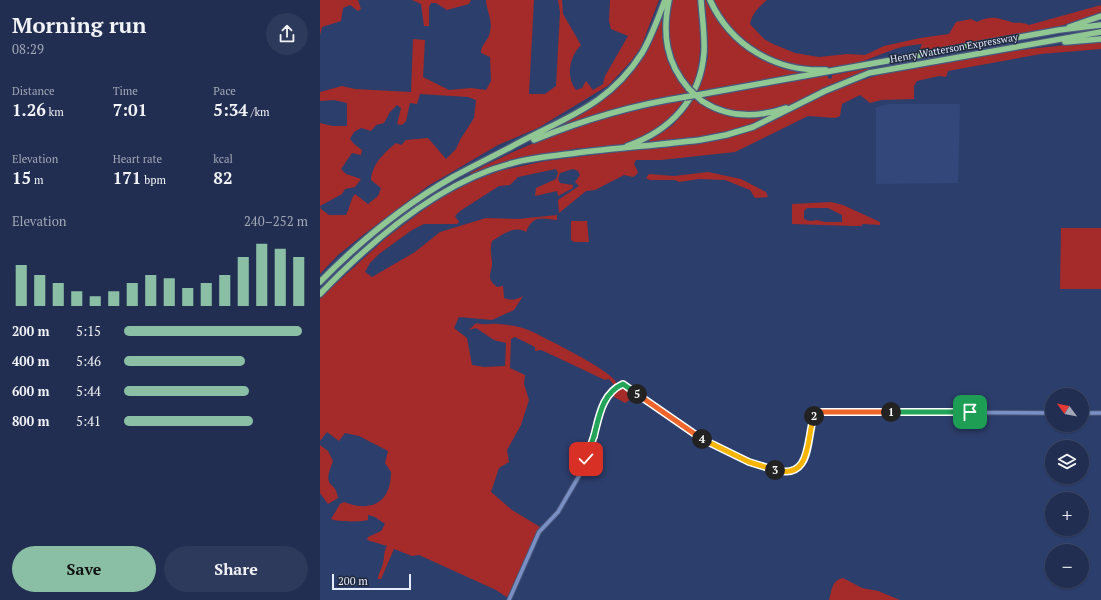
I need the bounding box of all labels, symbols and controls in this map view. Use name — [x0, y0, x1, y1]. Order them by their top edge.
text: Morning run — [12, 10, 146, 39]
button: share — [266, 13, 308, 55]
street label: Henry Watterson Expressway — [889, 30, 1020, 66]
text: 08:29 — [12, 40, 44, 58]
text: Distance — [12, 84, 55, 98]
text: Time — [113, 84, 138, 98]
text: Pace — [213, 84, 236, 98]
text: 1.26 — [12, 98, 46, 121]
text: 7:01 — [113, 98, 147, 121]
text: 5:34 — [213, 98, 248, 121]
text: km — [46, 105, 64, 119]
text: /km — [248, 105, 270, 119]
text: Elevation — [12, 152, 58, 166]
text: Heart rate — [113, 152, 162, 166]
text: kcal — [213, 152, 233, 166]
text: 15 — [12, 166, 31, 189]
text: 171 — [113, 166, 141, 189]
text: 82 — [213, 166, 233, 189]
text: m — [31, 173, 43, 187]
text: bpm — [141, 173, 166, 187]
text: Elevation — [12, 212, 67, 230]
text: 240–252 m — [244, 212, 308, 230]
text: 200 m — [12, 322, 50, 340]
text: 5:15 — [76, 322, 101, 340]
text: 400 m — [12, 352, 50, 370]
text: 5:46 — [76, 352, 101, 370]
text: 600 m — [12, 382, 50, 400]
text: 5:44 — [76, 382, 101, 400]
pin: 5 — [627, 384, 647, 404]
text: 5 — [634, 387, 640, 401]
north arrow — [1045, 388, 1089, 432]
map controls — [1045, 388, 1089, 588]
pin — [953, 395, 987, 429]
icon: arrive — [959, 401, 981, 423]
pin: 1 — [881, 402, 901, 422]
text: 1 — [888, 405, 894, 419]
pin: 2 — [804, 406, 824, 426]
text: 2 — [811, 409, 817, 423]
text: 800 m — [12, 412, 50, 430]
text: 5:41 — [76, 412, 101, 430]
pin: 4 — [692, 429, 712, 449]
text: 4 — [699, 432, 705, 446]
button: layers — [1045, 440, 1089, 484]
pin — [569, 442, 603, 476]
icon: check — [575, 448, 597, 470]
pin: 3 — [765, 460, 785, 480]
text: 3 — [772, 463, 778, 477]
button: + — [1045, 492, 1089, 536]
button: − — [1045, 544, 1089, 588]
button: Save — [12, 546, 156, 592]
button: Share — [164, 546, 308, 592]
scale bar — [332, 572, 411, 591]
text: 200 m — [338, 574, 368, 588]

